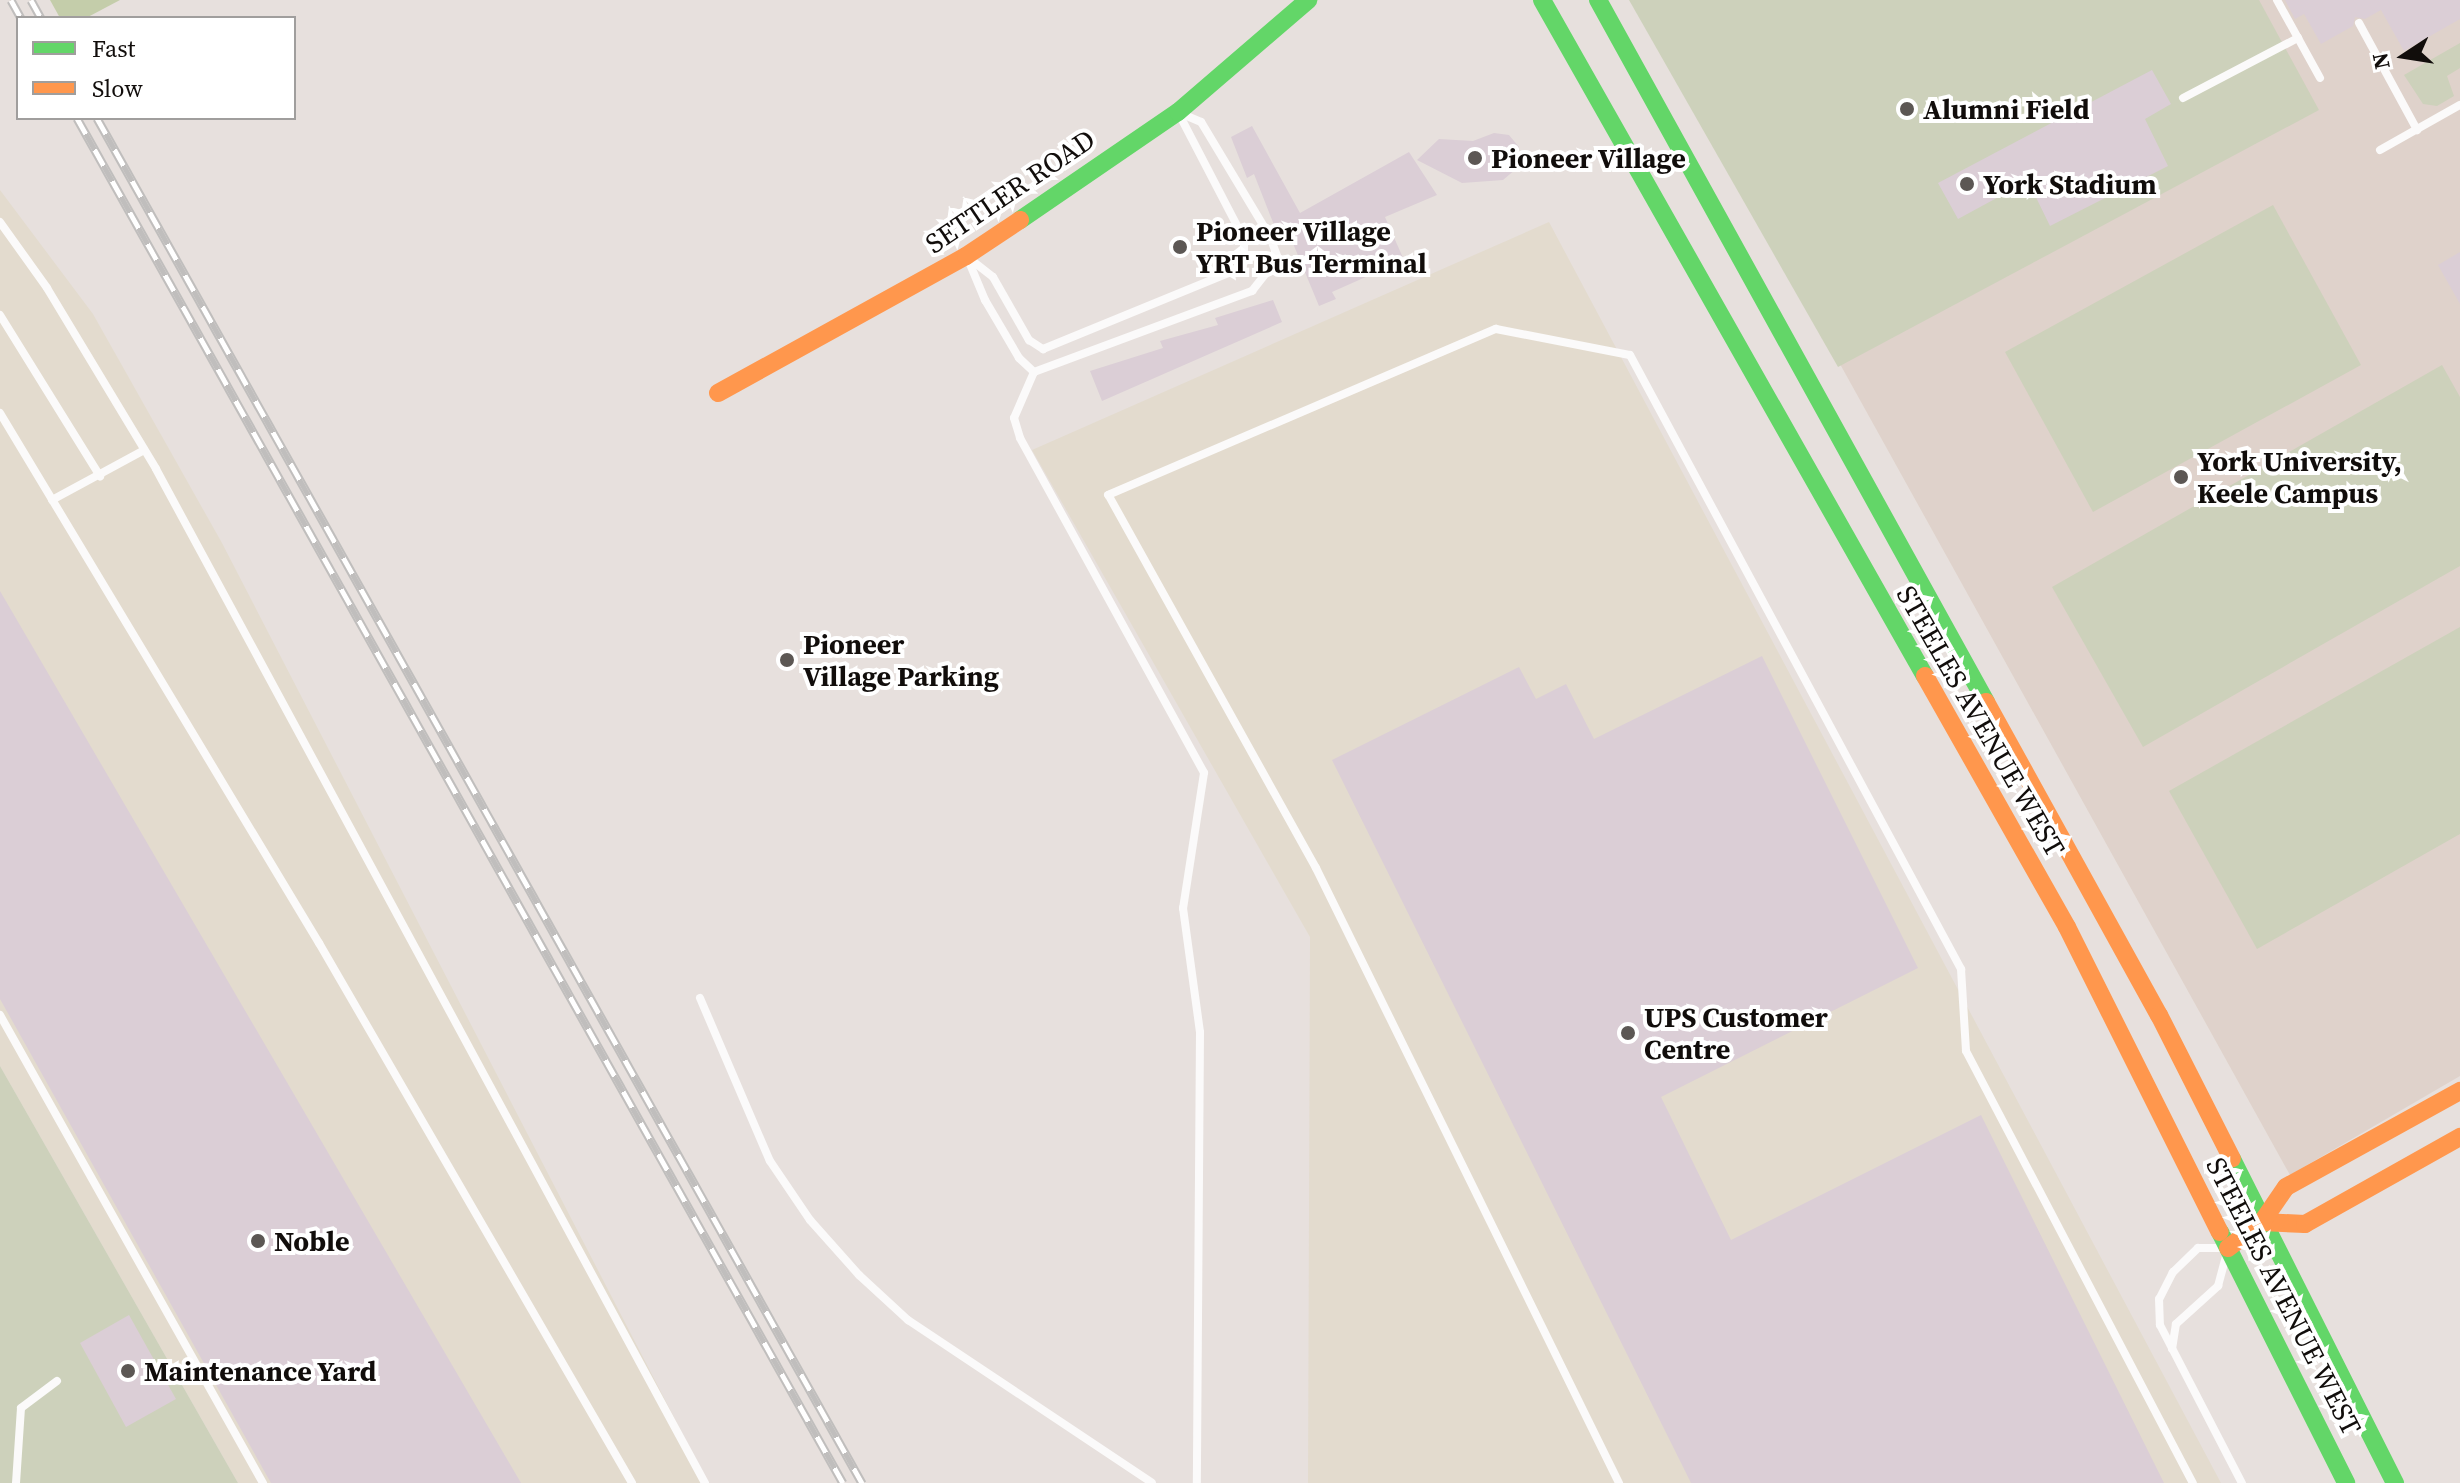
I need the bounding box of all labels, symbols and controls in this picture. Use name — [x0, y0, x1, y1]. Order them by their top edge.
legend — [16, 16, 296, 120]
north arrow — [2364, 16, 2444, 96]
text: Fast — [92, 32, 135, 65]
text: N — [2364, 50, 2397, 72]
text: Slow — [92, 72, 143, 105]
place label: Alumni Field — [1923, 92, 2090, 126]
marker: Alumni Field — [1898, 100, 1916, 118]
street label: SETTLER ROAD — [919, 122, 1101, 260]
place label: Pioneer Village — [1491, 141, 1686, 175]
marker: Pioneer Village — [1466, 149, 1484, 167]
place label: York Stadium — [1983, 167, 2157, 201]
marker: York Stadium — [1958, 175, 1976, 193]
place label: Pioneer Village YRT Bus Terminal — [1196, 214, 1427, 280]
marker: Pioneer Village YRT Bus Terminal — [1171, 238, 1189, 256]
place label: York University, Keele Campus — [2197, 444, 2402, 510]
marker: York University, Keele Campus — [2172, 468, 2190, 486]
street label: STEELES AVENUE WEST — [1889, 579, 2073, 863]
place label: Pioneer Village Parking — [803, 627, 999, 693]
marker: Pioneer Village Parking — [778, 651, 796, 669]
place label: UPS Customer Centre — [1644, 1000, 1828, 1066]
marker: UPS Customer Centre — [1619, 1024, 1637, 1042]
street label: STEELES AVENUE WEST — [2199, 1151, 2369, 1441]
place label: Noble — [274, 1224, 350, 1258]
marker: Noble — [249, 1232, 267, 1250]
place label: Maintenance Yard — [144, 1354, 377, 1388]
marker: Maintenance Yard — [119, 1362, 137, 1380]

